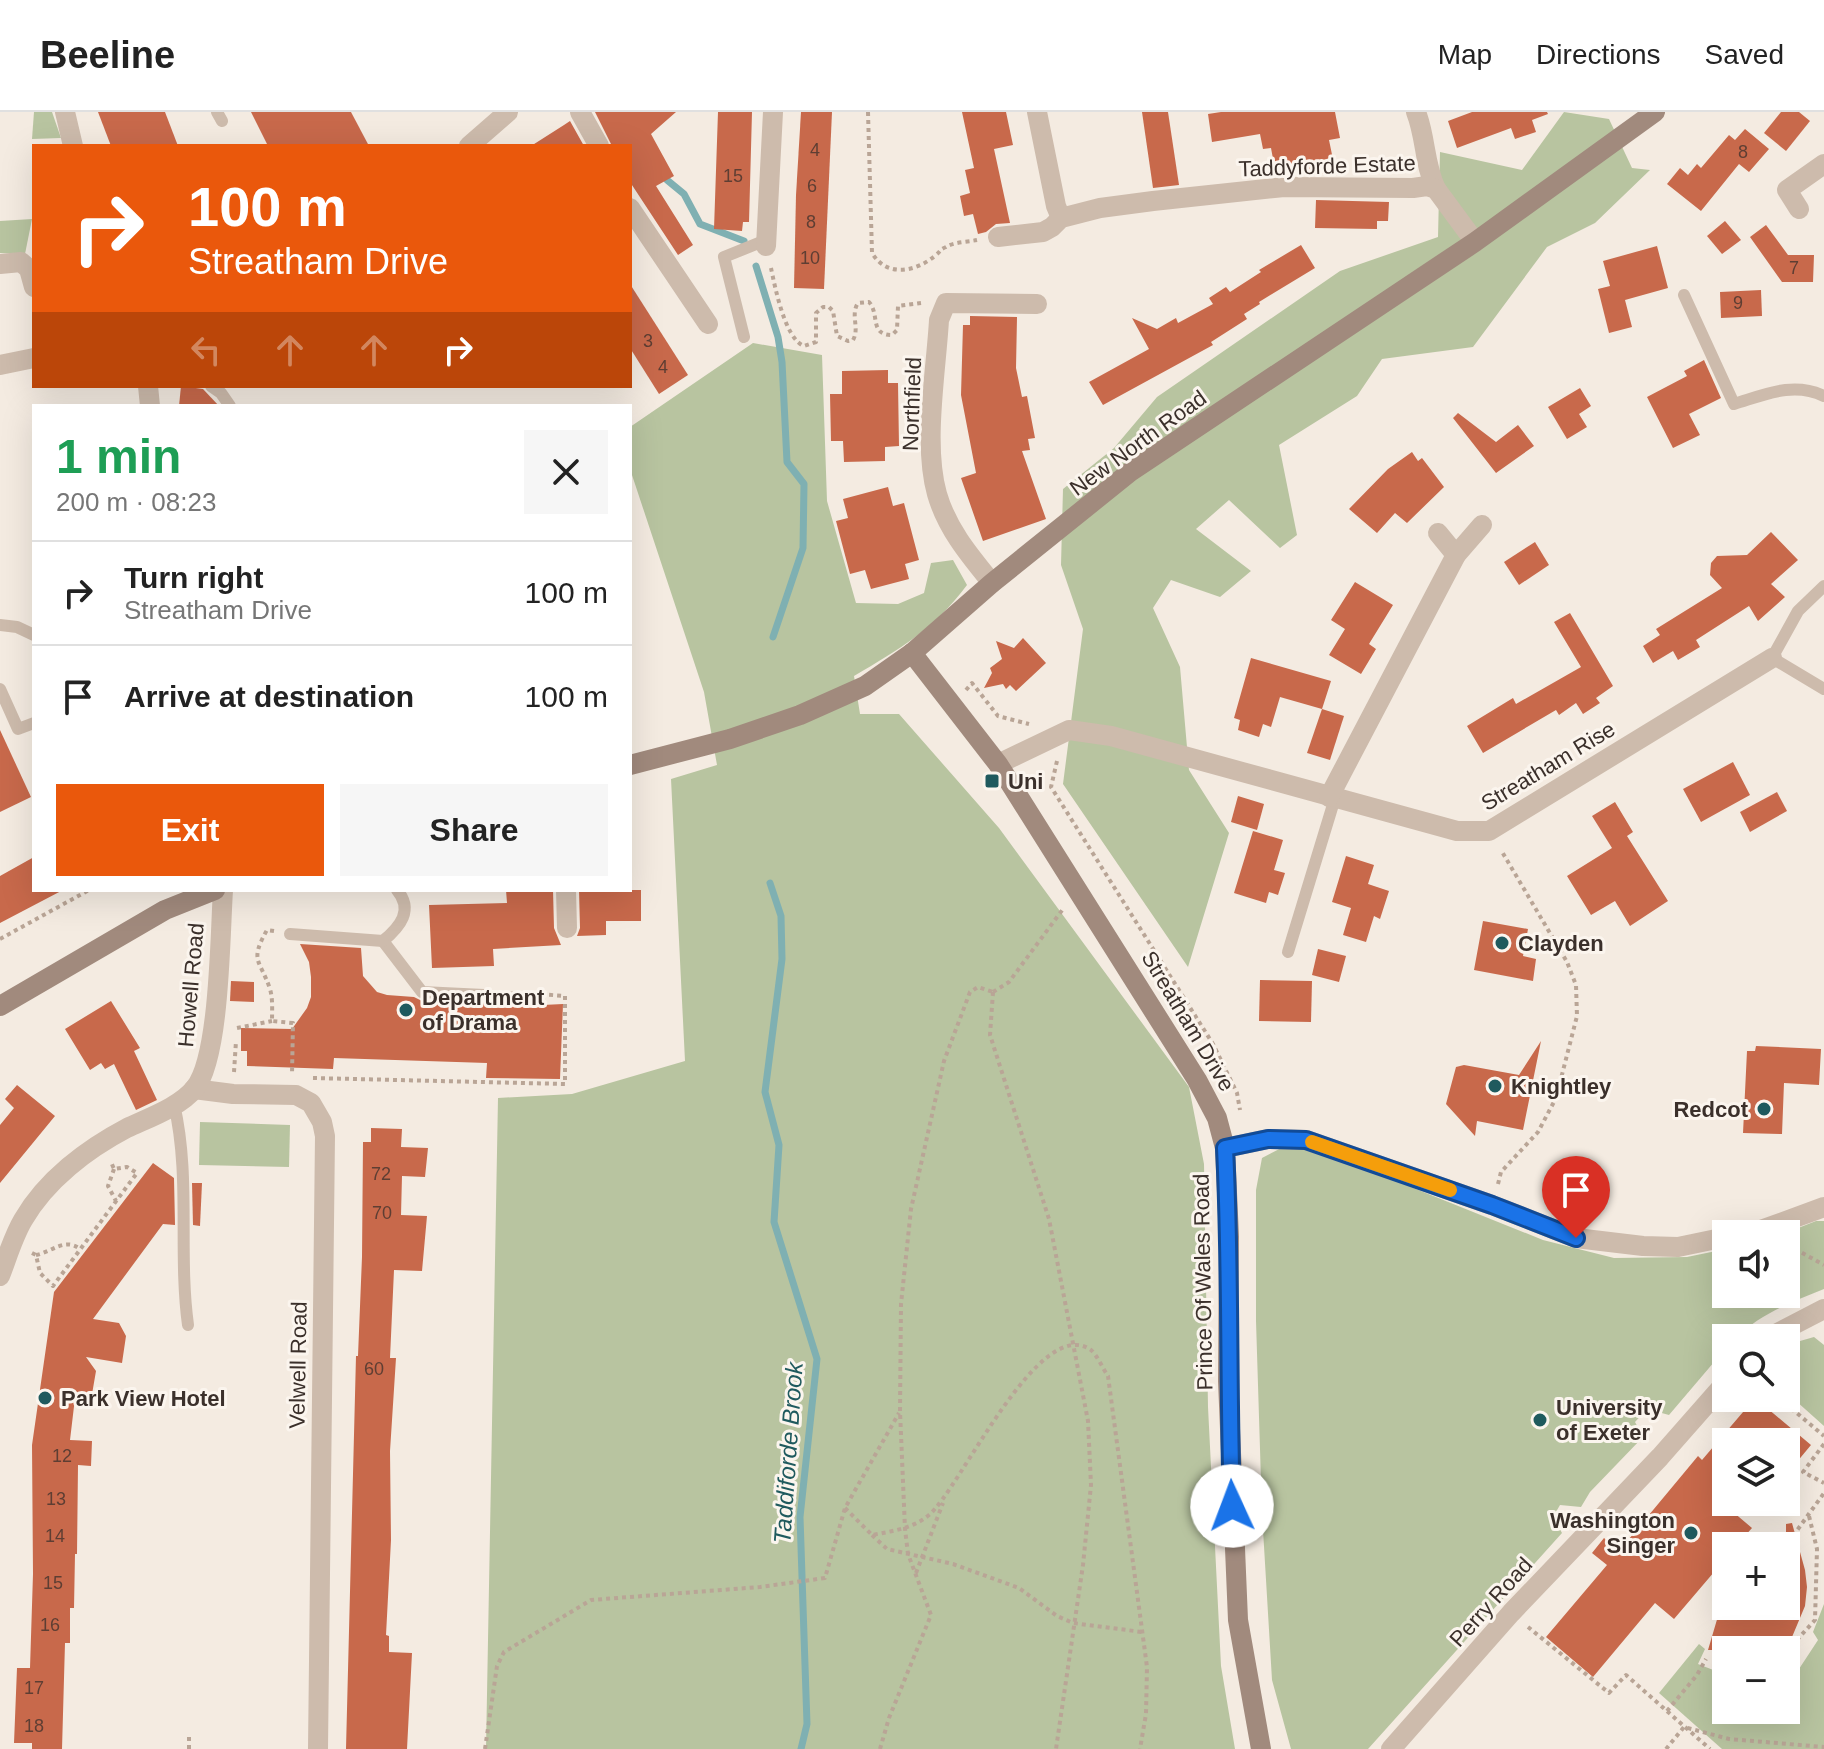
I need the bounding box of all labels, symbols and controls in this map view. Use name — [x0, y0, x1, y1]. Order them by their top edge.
text: Beeline — [40, 34, 175, 76]
text: Map — [1438, 39, 1492, 70]
text: Directions — [1536, 39, 1661, 70]
text: Saved — [1705, 39, 1784, 70]
house number: 4 — [810, 140, 820, 160]
house number: 8 — [1738, 142, 1748, 162]
street label: Taddyforde Estate — [1238, 150, 1416, 182]
house number: 15 — [723, 166, 743, 186]
text: 100 m — [188, 175, 347, 238]
icon: right — [56, 176, 160, 280]
house number: 6 — [807, 176, 817, 196]
house number: 8 — [806, 212, 816, 232]
text: Streatham Drive — [188, 241, 448, 282]
house number: 10 — [800, 248, 820, 268]
house number: 7 — [1789, 258, 1799, 278]
house number: 9 — [1733, 293, 1743, 313]
icon: left — [184, 328, 228, 372]
icon: ahead — [268, 328, 312, 372]
icon: ahead — [352, 328, 396, 372]
icon: right — [436, 328, 480, 372]
house number: 3 — [643, 331, 653, 351]
house number: 4 — [658, 357, 668, 377]
street label: Northfield — [898, 357, 926, 451]
street label: New North Road — [1065, 385, 1211, 501]
text: 1 min — [56, 430, 181, 483]
button: close — [524, 430, 608, 514]
text: 200 m · 08:23 — [56, 487, 216, 517]
text: Turn right — [124, 561, 263, 594]
icon: right — [56, 571, 100, 615]
text: 100 m — [525, 576, 608, 609]
text: Streatham Drive — [124, 595, 312, 625]
icon: arrive — [56, 675, 100, 719]
text: Arrive at destination — [124, 680, 414, 713]
text: 100 m — [525, 680, 608, 713]
street label: Streatham Rise — [1477, 716, 1619, 816]
place label: Uni — [1008, 769, 1043, 794]
marker: Uni — [983, 772, 1001, 790]
button: Exit — [56, 784, 324, 876]
button: Share — [340, 784, 608, 876]
street label: Howell Road — [173, 922, 209, 1048]
place label: Clayden — [1518, 931, 1604, 956]
marker: Clayden — [1493, 934, 1511, 952]
street label: Streatham Drive — [1136, 946, 1240, 1096]
place label: Department of Drama — [422, 985, 545, 1035]
marker: Department of Drama — [397, 1001, 415, 1019]
place label: Knightley — [1511, 1074, 1612, 1099]
marker: Knightley — [1486, 1077, 1504, 1095]
place label: Redcot — [1673, 1097, 1749, 1122]
marker: Redcot — [1755, 1100, 1773, 1118]
pin — [1542, 1156, 1610, 1238]
house number: 72 — [371, 1164, 391, 1184]
icon: arrive — [1554, 1168, 1598, 1212]
street label: Prince Of Wales Road — [1189, 1173, 1217, 1391]
house number: 70 — [372, 1203, 392, 1223]
map controls — [1712, 1220, 1800, 1724]
button: sound — [1712, 1220, 1800, 1308]
street label: Velwell Road — [284, 1301, 312, 1429]
button: search — [1712, 1324, 1800, 1412]
house number: 60 — [364, 1359, 384, 1379]
water label: Taddiforde Brook — [768, 1359, 808, 1545]
place label: Park View Hotel — [61, 1386, 226, 1411]
marker: Park View Hotel — [36, 1389, 54, 1407]
place label: University of Exeter — [1556, 1395, 1663, 1445]
marker: University of Exeter — [1531, 1411, 1549, 1429]
button: layers — [1712, 1428, 1800, 1516]
house number: 12 — [52, 1446, 72, 1466]
position arrow — [1190, 1464, 1274, 1548]
house number: 13 — [46, 1489, 66, 1509]
place label: Washington Singer — [1550, 1508, 1675, 1558]
marker: Washington Singer — [1682, 1524, 1700, 1542]
house number: 14 — [45, 1526, 65, 1546]
button: + — [1712, 1532, 1800, 1620]
street label: Perry Road — [1444, 1552, 1538, 1652]
house number: 15 — [43, 1573, 63, 1593]
house number: 16 — [40, 1615, 60, 1635]
button: − — [1712, 1636, 1800, 1724]
house number: 17 — [24, 1678, 44, 1698]
house number: 18 — [24, 1716, 44, 1736]

